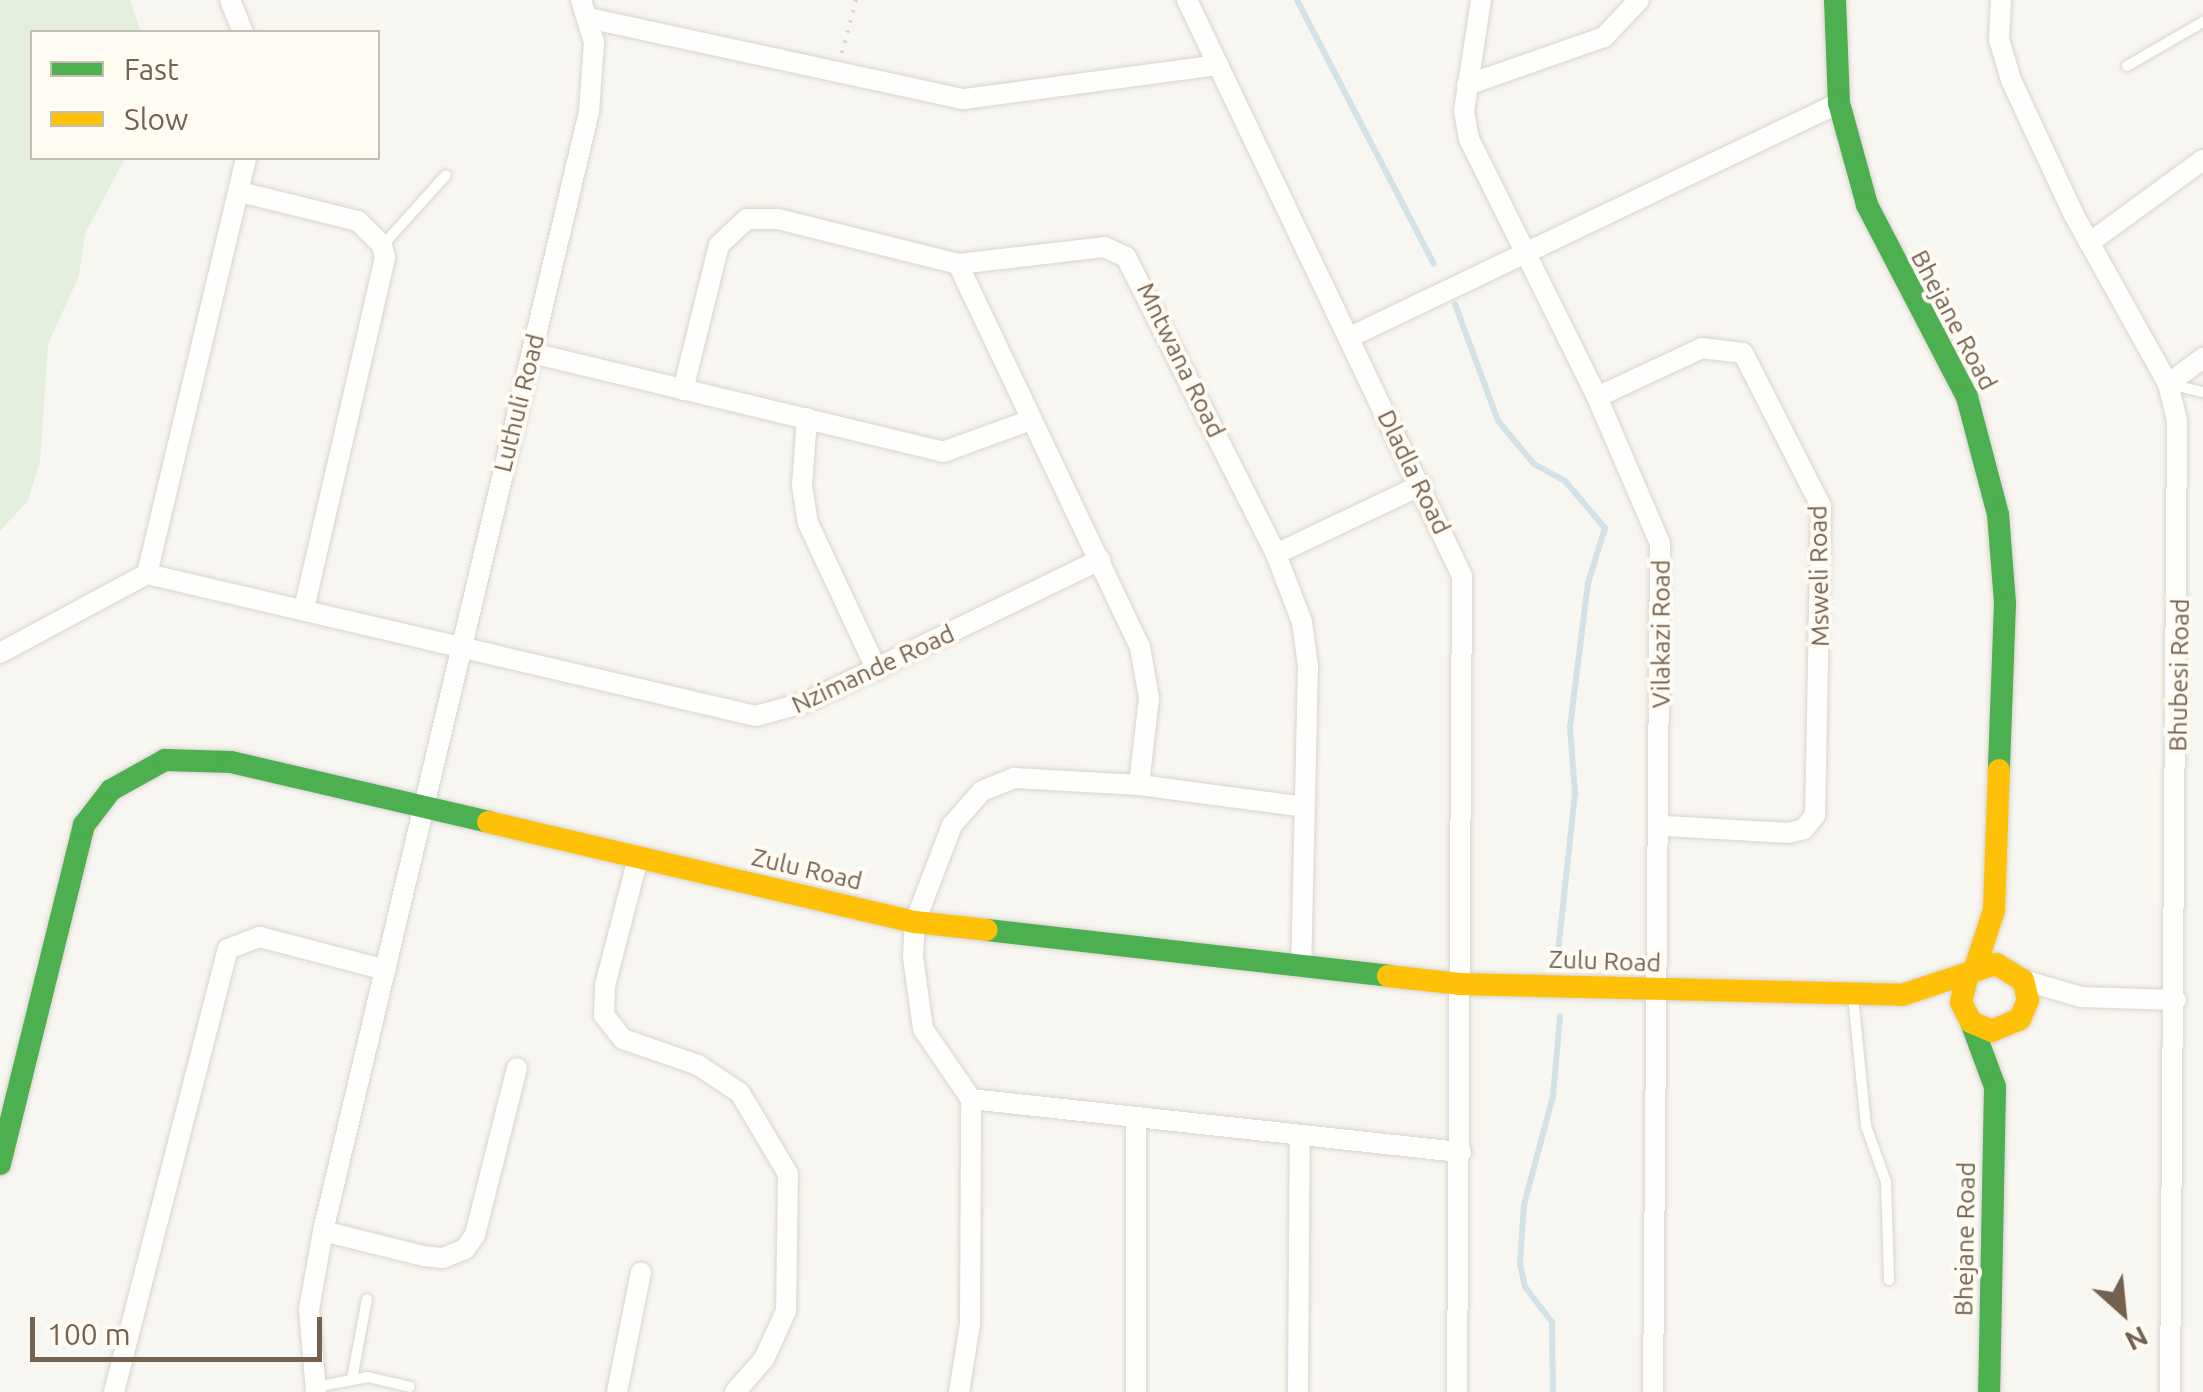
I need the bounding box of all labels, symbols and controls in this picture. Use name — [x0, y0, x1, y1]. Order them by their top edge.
legend — [30, 30, 380, 160]
text: Fast — [124, 52, 179, 86]
text: Slow — [124, 102, 188, 136]
street label: Bhejane Road — [1905, 245, 2003, 395]
street label: Mntwana Road — [1131, 278, 1231, 442]
street label: Luthuli Road — [487, 331, 551, 475]
street label: Dladla Road — [1371, 405, 1457, 539]
street label: Msweli Road — [1803, 505, 1835, 647]
street label: Vilakazi Road — [1646, 560, 1676, 708]
street label: Bhubesi Road — [2163, 598, 2195, 752]
street label: Nzimande Road — [787, 618, 959, 720]
street label: Zulu Road — [749, 842, 865, 896]
street label: Zulu Road — [1548, 944, 1662, 978]
street label: Bhejane Road — [1949, 1162, 1981, 1316]
north arrow — [2073, 1262, 2173, 1362]
scale bar — [35, 1297, 328, 1359]
text: 100 m — [47, 1317, 131, 1351]
text: N — [2121, 1321, 2153, 1358]

